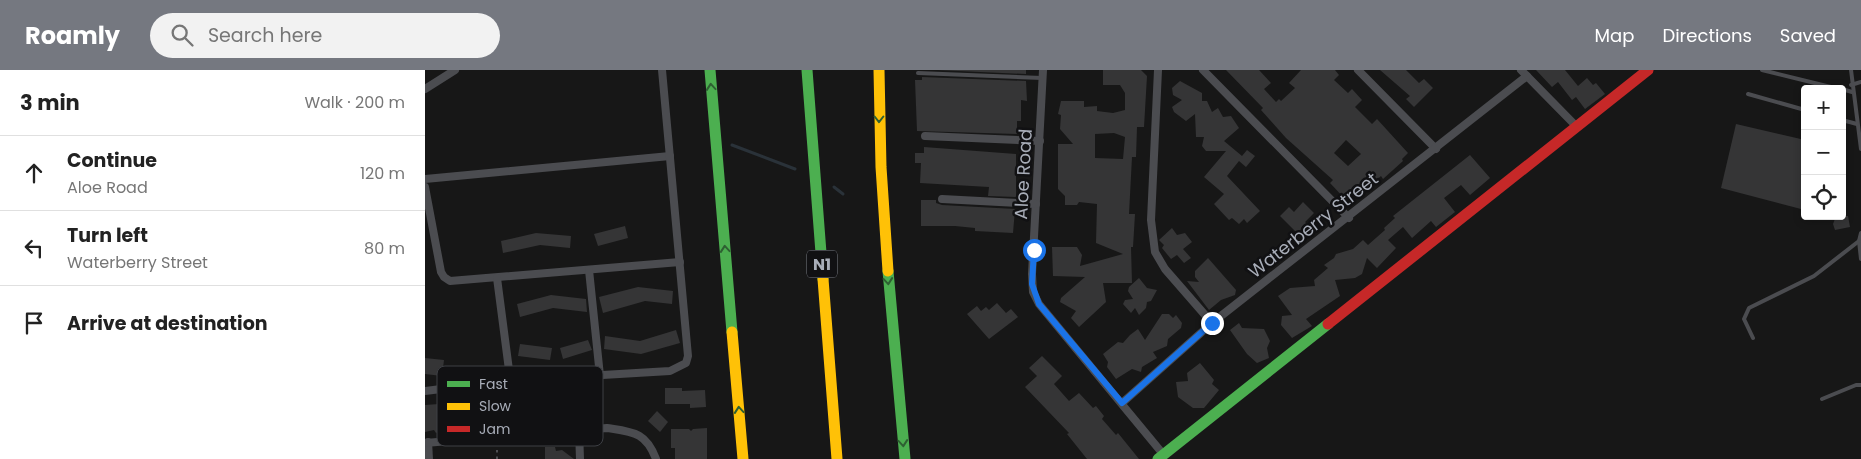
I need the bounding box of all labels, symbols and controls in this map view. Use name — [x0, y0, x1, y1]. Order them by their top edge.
search box — [150, 13, 500, 58]
text: Roamly — [25, 19, 120, 52]
icon: search — [168, 21, 196, 49]
text: Search here — [208, 22, 322, 49]
text: Map — [1595, 23, 1634, 48]
text: Directions — [1662, 23, 1752, 48]
text: Saved — [1780, 23, 1836, 48]
one-way arrow — [706, 82, 717, 90]
map controls — [1801, 85, 1846, 220]
button: + — [1801, 85, 1846, 130]
text: 3 min — [20, 88, 80, 117]
text: Walk · 200 m — [304, 91, 405, 114]
one-way arrow — [874, 115, 884, 123]
street label: Aloe Road — [1008, 128, 1038, 220]
button: − — [1801, 130, 1846, 175]
text: Continue — [67, 147, 157, 174]
icon: ahead — [20, 159, 48, 187]
text: 120 m — [360, 162, 405, 185]
street label: Waterberry Street — [1243, 166, 1383, 284]
button: locate — [1801, 175, 1846, 220]
text: Aloe Road — [67, 176, 148, 199]
text: Turn left — [67, 222, 148, 249]
icon: left — [20, 234, 48, 262]
text: 80 m — [364, 237, 405, 260]
route start — [1023, 239, 1046, 262]
one-way arrow — [720, 244, 731, 252]
road number: N1 — [807, 250, 837, 278]
text: Waterberry Street — [67, 251, 208, 274]
one-way arrow — [883, 277, 894, 285]
icon: arrive — [20, 309, 48, 337]
text: Arrive at destination — [67, 310, 268, 337]
route end — [1201, 312, 1224, 335]
legend — [437, 366, 603, 446]
text: Fast — [479, 374, 508, 394]
text: Slow — [479, 396, 512, 416]
one-way arrow — [734, 406, 745, 414]
text: Jam — [479, 419, 510, 439]
one-way arrow — [898, 439, 909, 447]

